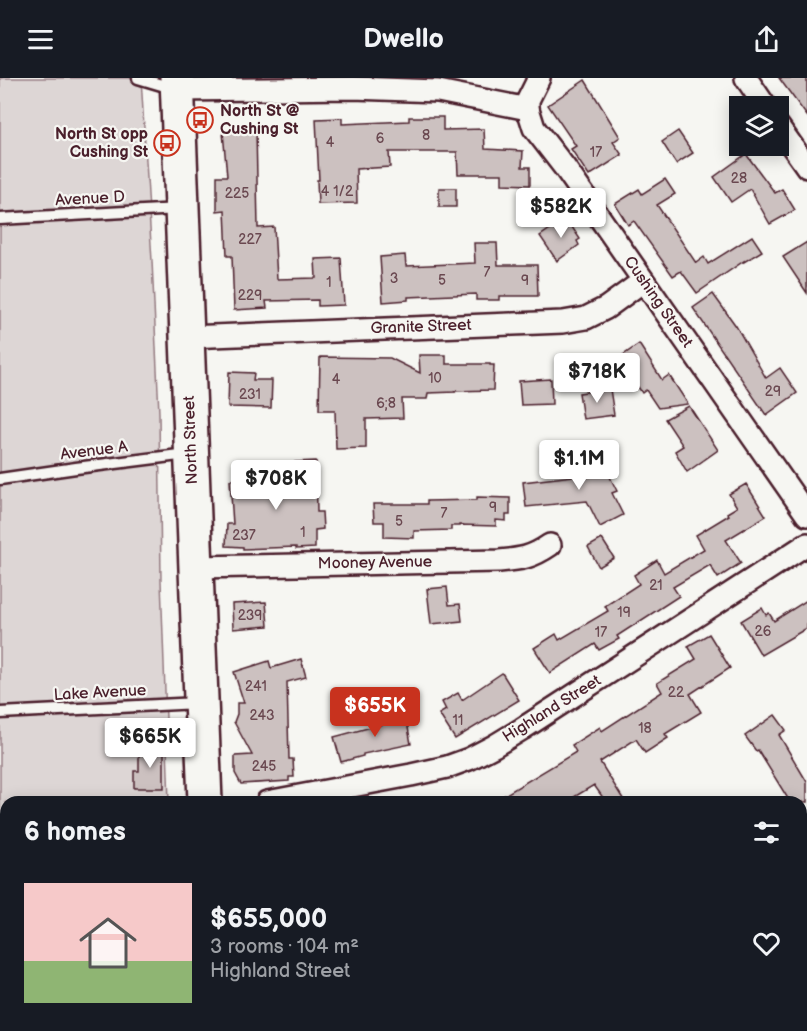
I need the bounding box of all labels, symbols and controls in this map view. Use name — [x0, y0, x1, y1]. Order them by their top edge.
icon: menu — [24, 23, 57, 56]
text: Dwello — [363, 23, 444, 55]
icon: share — [750, 23, 783, 56]
map controls — [729, 96, 789, 156]
button: layers — [729, 96, 789, 156]
place label: North St @ Cushing St — [220, 102, 300, 139]
bus stop icon: North St @ Cushing St — [185, 105, 215, 135]
place label: North St opp Cushing St — [55, 125, 149, 162]
house number: 8 — [422, 127, 430, 144]
bus stop icon: North St opp Cushing St — [152, 128, 182, 158]
house number: 6 — [376, 130, 385, 147]
house number: 4 — [326, 134, 335, 151]
house number: 17 — [590, 144, 602, 161]
house number: 28 — [731, 170, 747, 187]
house number: 4 1/2 — [321, 183, 354, 200]
house number: 225 — [225, 185, 249, 202]
street label: Avenue D — [55, 188, 125, 210]
pin: $582K — [519, 188, 603, 239]
text: $582K — [530, 195, 592, 219]
house number: 227 — [238, 231, 262, 248]
street label: Cushing Street — [620, 253, 697, 351]
house number: 7 — [484, 264, 491, 281]
house number: 3 — [390, 270, 398, 287]
house number: 5 — [438, 272, 446, 289]
house number: 9 — [521, 272, 529, 289]
house number: 1 — [326, 274, 332, 291]
house number: 229 — [238, 287, 262, 304]
street label: Granite Street — [370, 316, 472, 338]
pin: $718K — [555, 353, 639, 404]
text: $718K — [568, 360, 626, 384]
house number: 10 — [428, 370, 442, 387]
house number: 4 — [332, 371, 341, 388]
house number: 29 — [765, 383, 781, 400]
house number: 231 — [239, 386, 261, 403]
street label: North Street — [180, 395, 202, 485]
house number: 6;8 — [376, 395, 396, 412]
street label: Avenue A — [59, 437, 129, 465]
pin: $1.1M — [537, 440, 621, 491]
text: $1.1M — [553, 447, 605, 471]
pin: $708K — [234, 460, 318, 511]
text: $708K — [245, 467, 307, 491]
house number: 9 — [489, 499, 497, 516]
house number: 7 — [441, 505, 448, 522]
house number: 5 — [395, 513, 403, 530]
house number: 1 — [300, 524, 306, 541]
house number: 237 — [232, 527, 256, 544]
street label: Mooney Avenue — [318, 552, 433, 573]
house number: 21 — [649, 577, 663, 594]
house number: 19 — [617, 604, 631, 621]
house number: 239 — [238, 607, 262, 624]
house number: 26 — [755, 623, 772, 640]
house number: 17 — [595, 624, 607, 641]
street label: Highland Street — [499, 671, 605, 747]
house number: 241 — [245, 678, 267, 695]
street label: Lake Avenue — [53, 681, 147, 705]
house number: 22 — [668, 684, 685, 701]
pin: $655K — [333, 687, 417, 738]
text: $655K — [344, 694, 406, 718]
house number: 243 — [249, 707, 275, 724]
house number: 11 — [453, 712, 463, 729]
pin: $665K — [108, 718, 192, 769]
house number: 18 — [638, 720, 652, 737]
text: $665K — [119, 725, 181, 749]
house number: 245 — [252, 758, 276, 775]
icon: filters — [750, 816, 783, 849]
text: 6 homes — [24, 817, 126, 848]
text: $655,000 — [210, 904, 327, 935]
icon: home — [72, 907, 144, 979]
icon: heart — [750, 927, 783, 960]
text: 3 rooms · 104 m² — [210, 935, 359, 959]
text: Highland Street — [210, 959, 350, 983]

